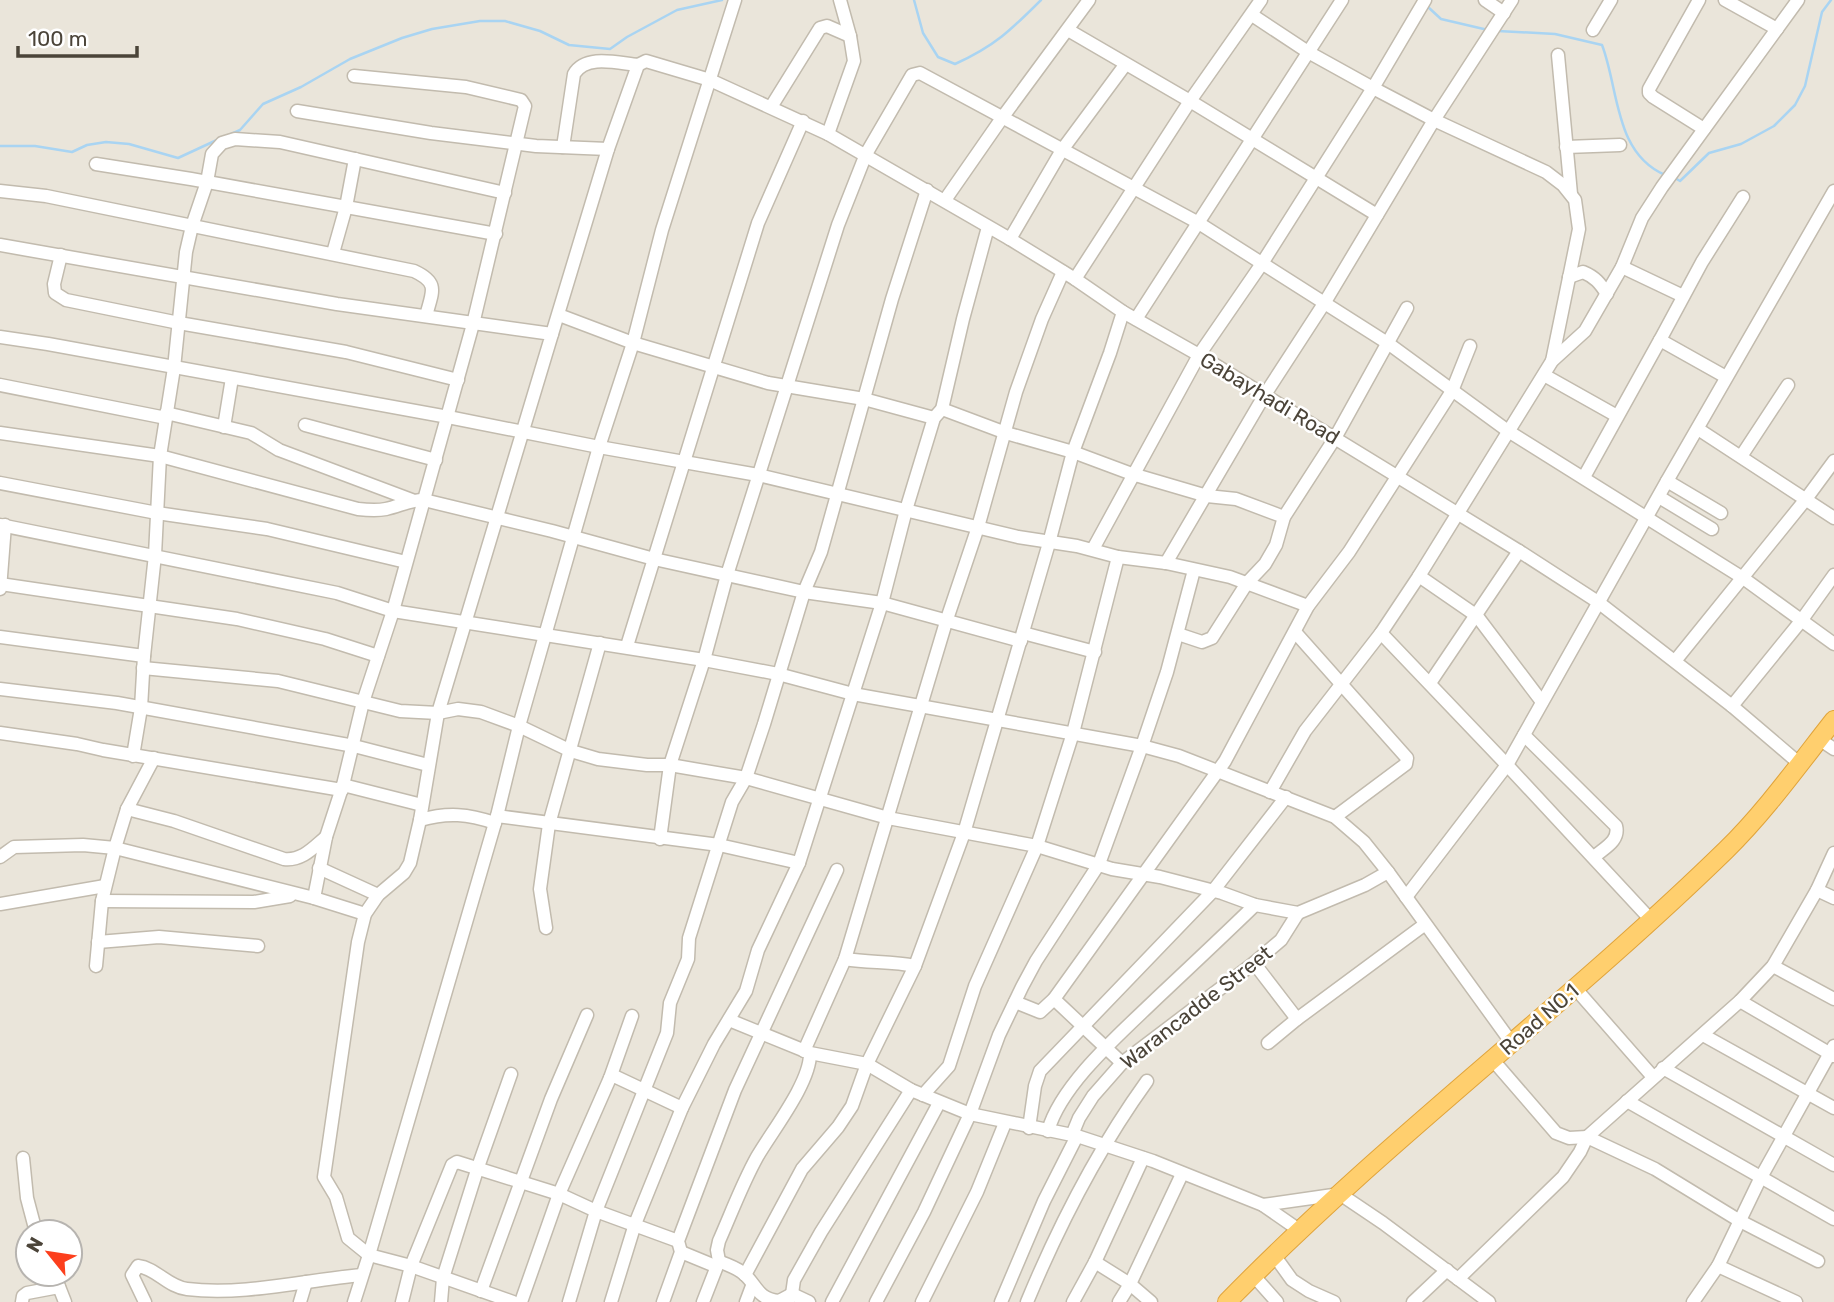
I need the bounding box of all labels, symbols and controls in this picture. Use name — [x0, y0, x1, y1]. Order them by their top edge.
scale bar — [18, 14, 136, 58]
text: 100 m — [28, 26, 87, 51]
street label: Gabayhadi Road — [1196, 347, 1344, 449]
street label: Warancadde Street — [1115, 940, 1277, 1074]
street label: Road NO.1 — [1494, 978, 1584, 1060]
north arrow — [14, 1218, 84, 1288]
text: N — [21, 1233, 48, 1256]

